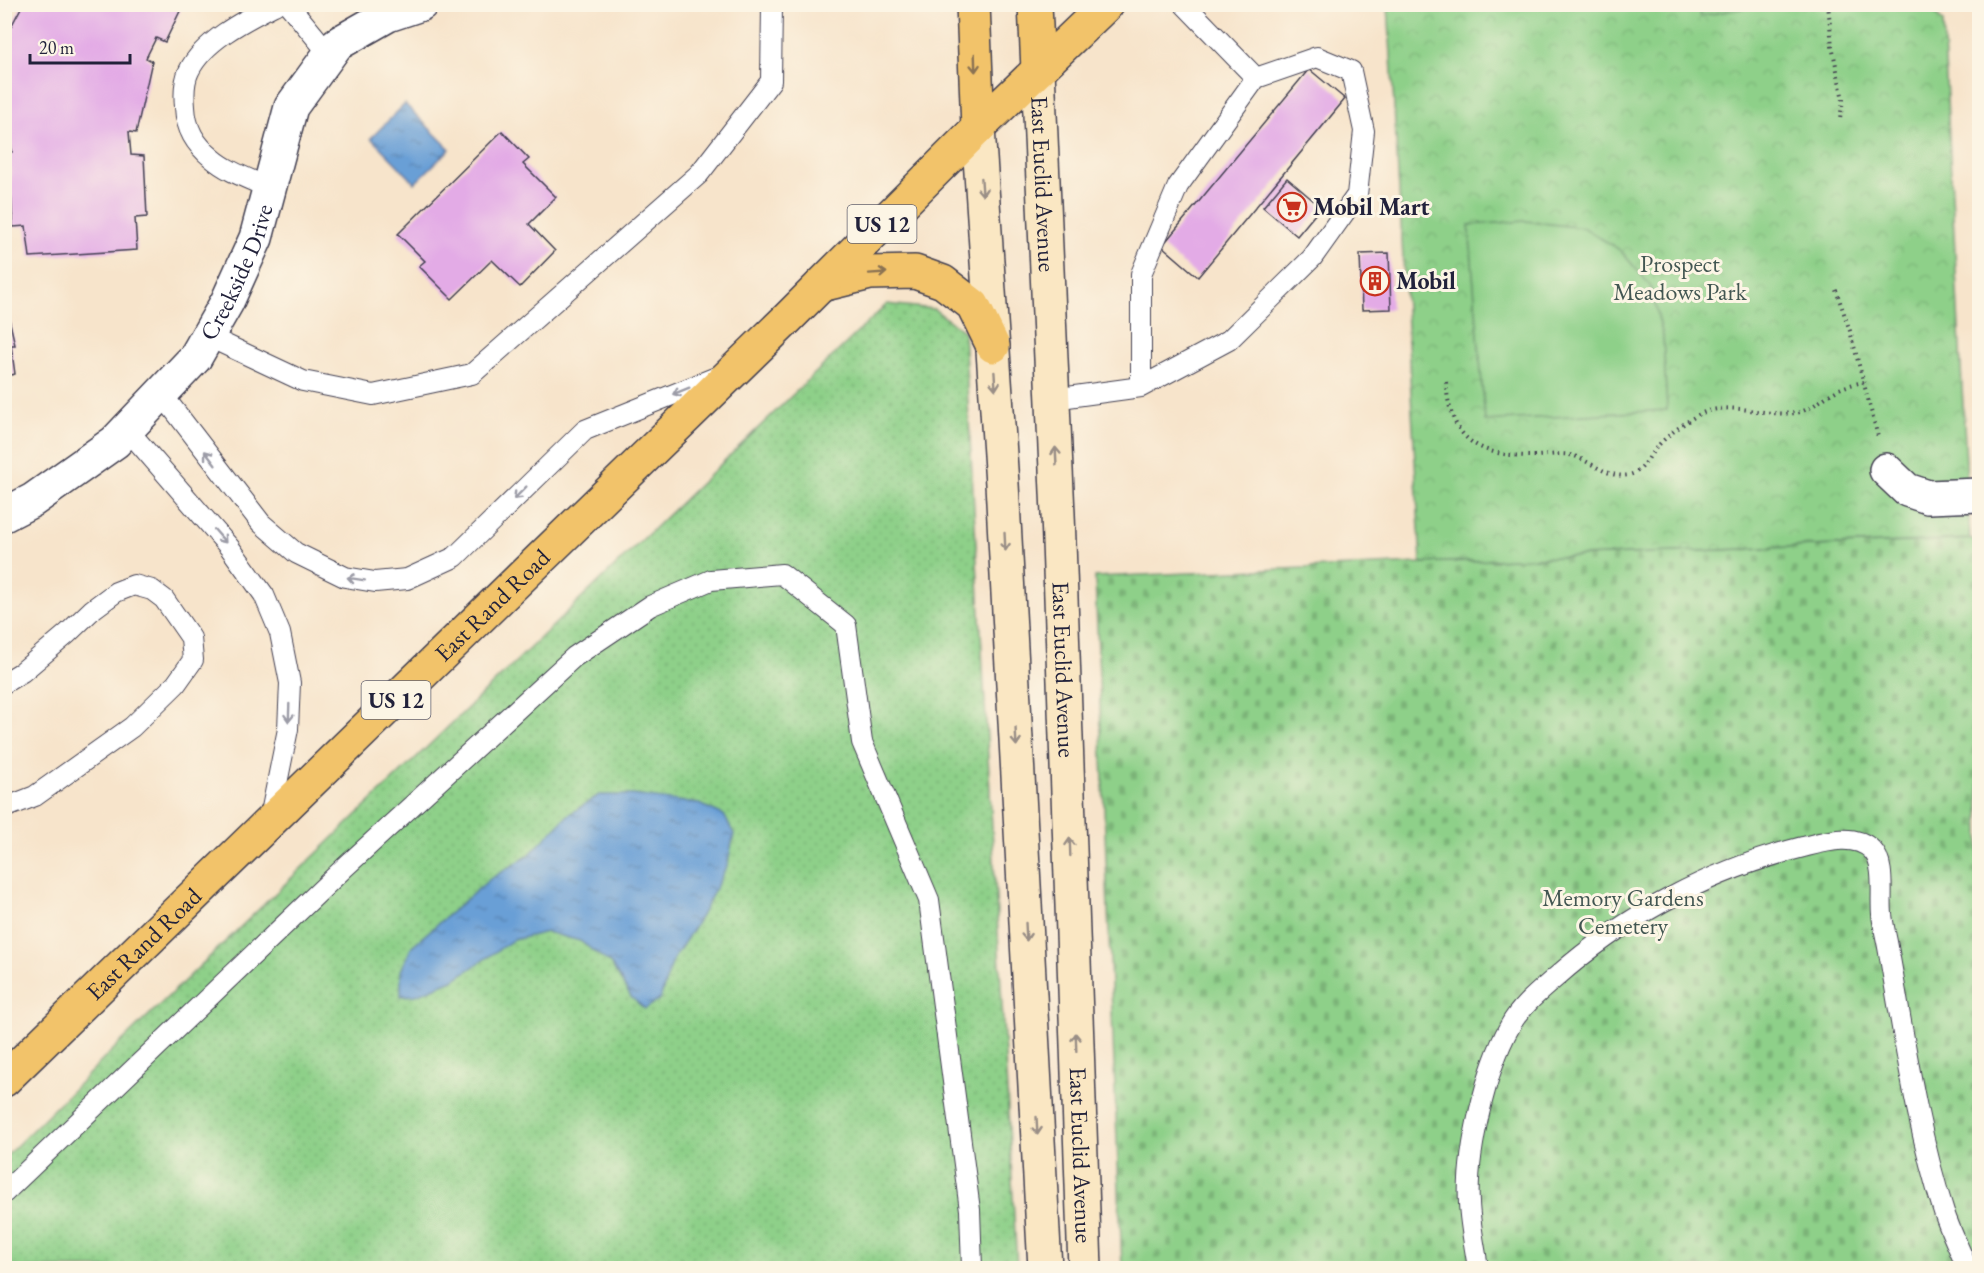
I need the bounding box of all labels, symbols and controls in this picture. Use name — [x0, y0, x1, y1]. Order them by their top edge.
scale bar — [30, 27, 130, 65]
text: 20 m — [39, 36, 74, 59]
one-way arrow — [970, 52, 981, 72]
street label: East Euclid Avenue — [1024, 95, 1063, 273]
one-way arrow — [977, 176, 988, 196]
supermarket icon: Mobil Mart — [1276, 191, 1308, 223]
place label: Mobil Mart — [1313, 191, 1430, 222]
street label: Creekside Drive — [192, 201, 279, 346]
road number: US 12 — [848, 205, 916, 243]
park label: Prospect Meadows Park — [1613, 248, 1748, 307]
building icon: Mobil — [1359, 265, 1391, 297]
place label: Mobil — [1396, 265, 1456, 296]
one-way arrow — [867, 268, 887, 279]
one-way arrow — [990, 371, 1001, 391]
one-way arrow — [673, 386, 691, 397]
one-way arrow — [1050, 446, 1061, 466]
one-way arrow — [204, 450, 216, 466]
one-way arrow — [513, 486, 528, 501]
one-way arrow — [213, 529, 227, 544]
one-way arrow — [1000, 532, 1011, 552]
street label: East Rand Road — [428, 541, 557, 668]
one-way arrow — [347, 573, 367, 584]
street label: East Euclid Avenue — [1045, 581, 1083, 758]
road number: US 12 — [362, 681, 430, 719]
one-way arrow — [283, 702, 294, 722]
one-way arrow — [1010, 726, 1021, 746]
one-way arrow — [1064, 838, 1075, 858]
street label: East Rand Road — [79, 880, 208, 1007]
park label: Memory Gardens Cemetery — [1542, 882, 1704, 941]
one-way arrow — [1021, 921, 1032, 941]
one-way arrow — [1071, 1033, 1082, 1053]
street label: East Euclid Avenue — [1063, 1067, 1100, 1244]
one-way arrow — [1031, 1116, 1042, 1136]

